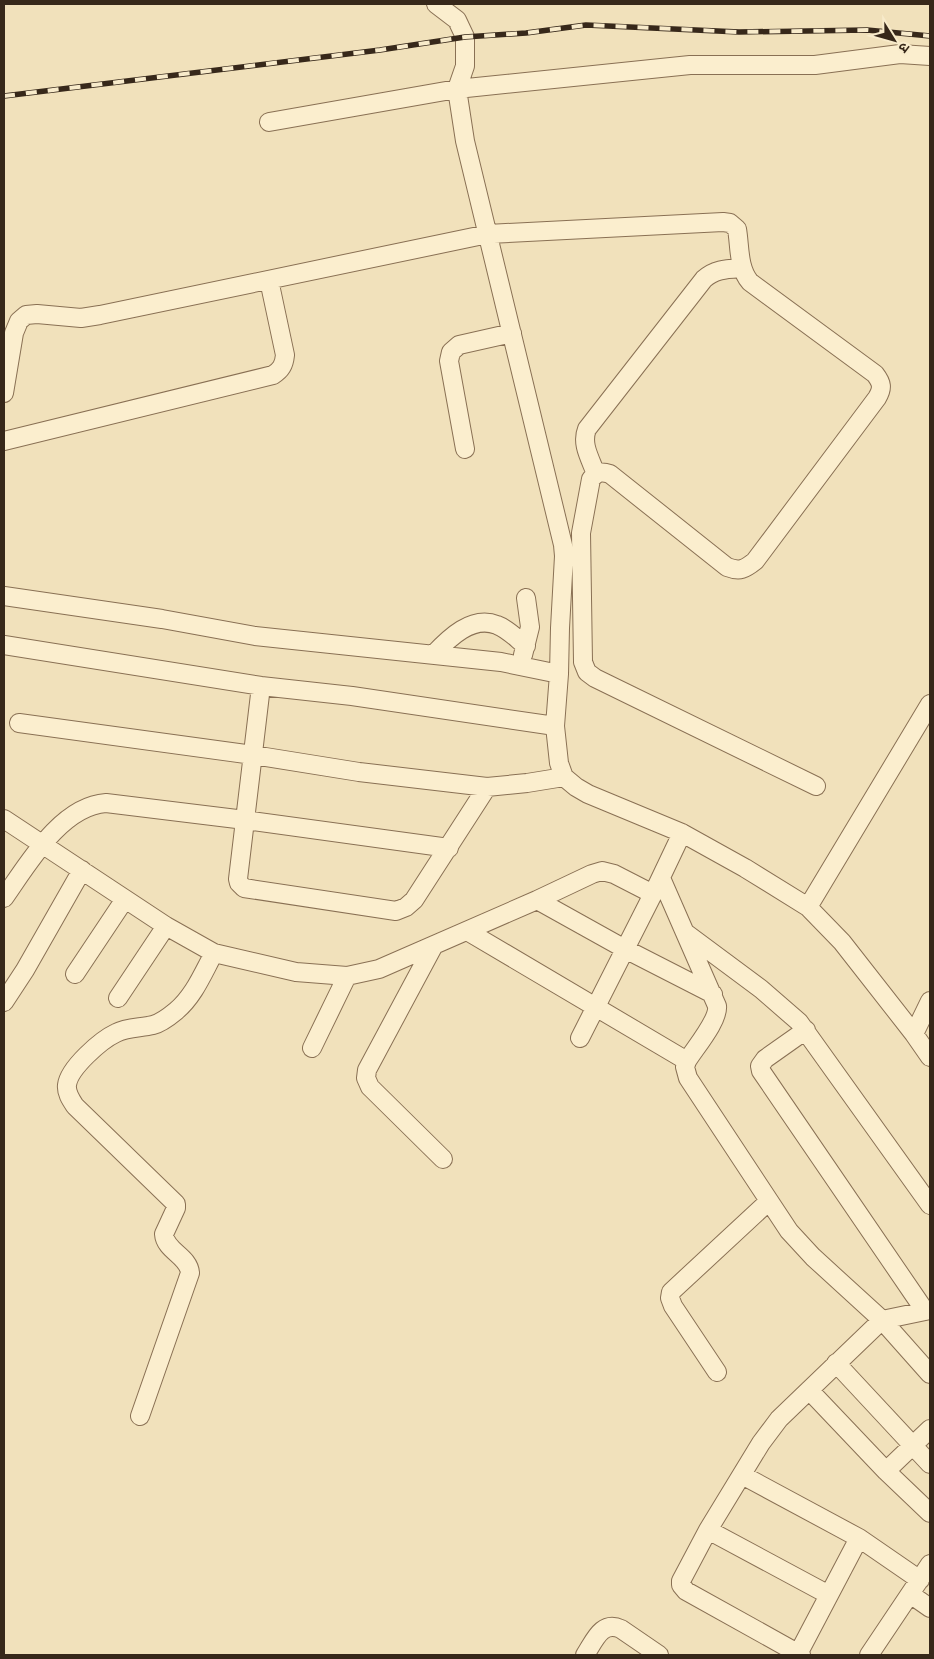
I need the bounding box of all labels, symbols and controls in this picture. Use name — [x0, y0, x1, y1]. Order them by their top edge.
north arrow — [869, 15, 919, 65]
text: उ — [894, 39, 914, 57]

